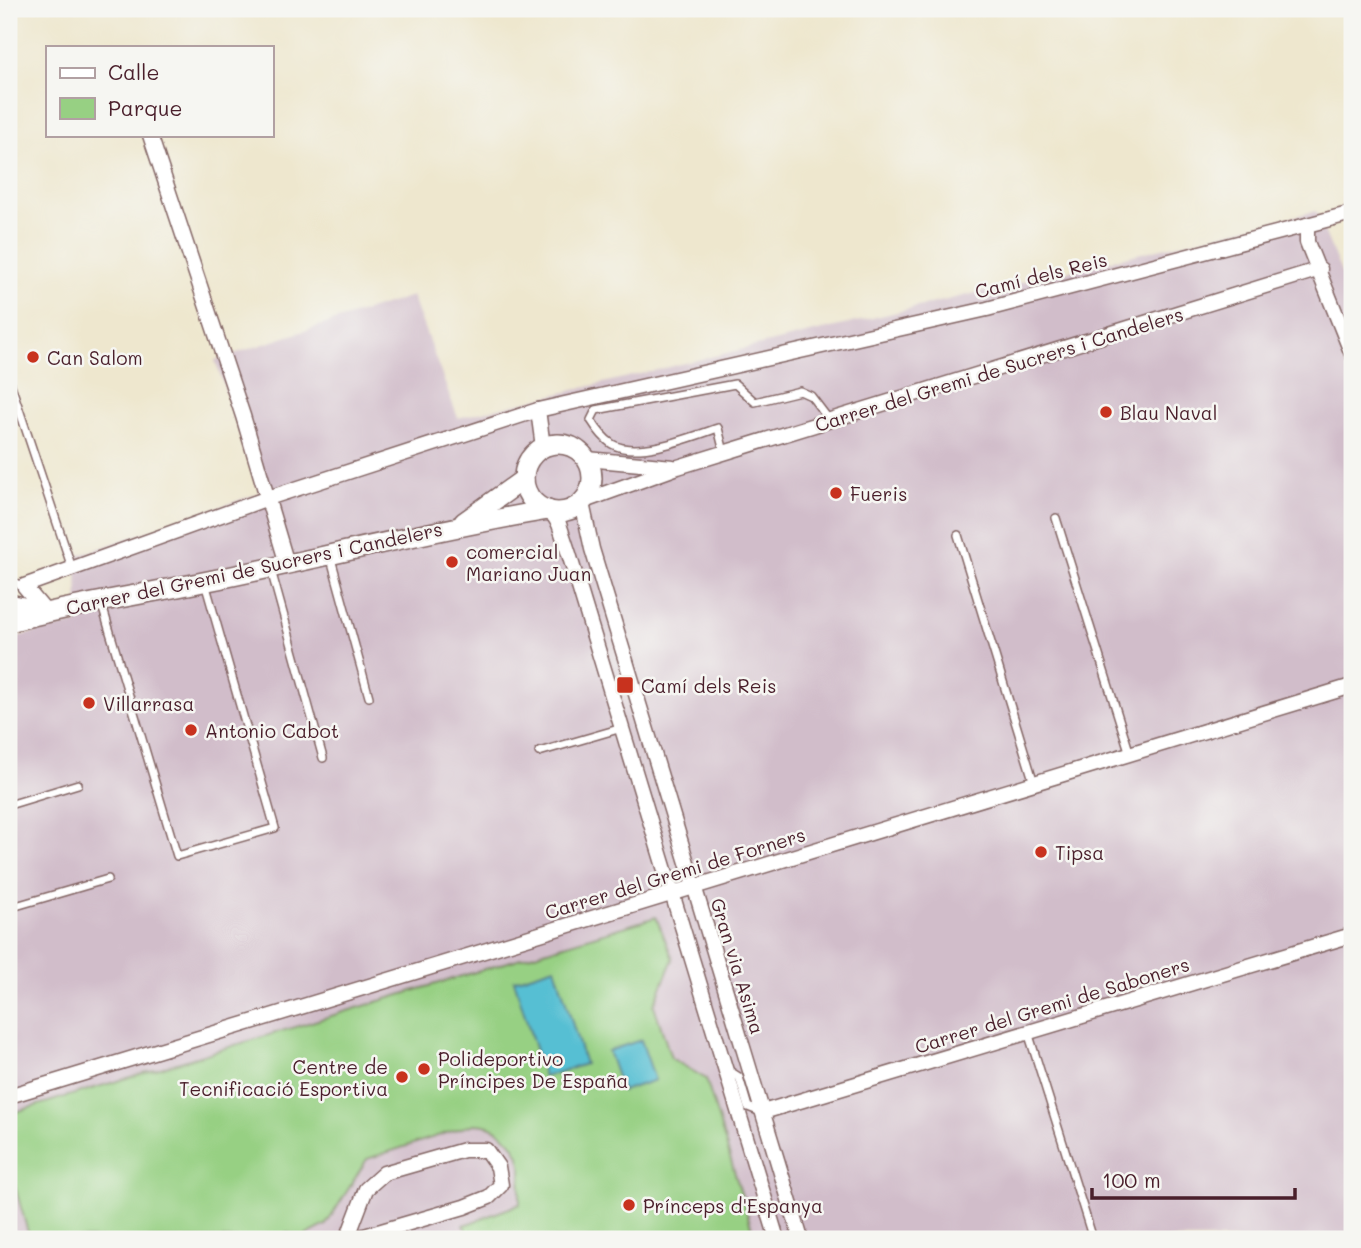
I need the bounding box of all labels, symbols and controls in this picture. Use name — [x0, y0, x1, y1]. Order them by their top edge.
legend — [46, 46, 273, 136]
text: Calle — [108, 58, 160, 85]
text: Parque — [108, 94, 182, 121]
street label: Camí dels Reis — [972, 246, 1110, 304]
street label: Carrer del Gremi de Sucrers i Candelers — [812, 301, 1186, 437]
place label: Can Salom — [47, 345, 143, 370]
marker: Can Salom — [25, 349, 41, 365]
place label: Blau Naval — [1120, 400, 1217, 425]
marker: Blau Naval — [1098, 404, 1114, 420]
place label: Fueris — [850, 481, 907, 506]
marker: Fueris — [828, 485, 844, 501]
street label: Carrer del Gremi de Sucrers i Candelers — [64, 516, 444, 620]
place label: comercial Mariano Juan — [466, 539, 591, 586]
marker: comercial Mariano Juan — [444, 554, 460, 570]
place label: Camí dels Reis — [641, 673, 776, 698]
marker: Camí dels Reis — [615, 675, 635, 695]
place label: Villarrasa — [103, 691, 194, 716]
marker: Villarrasa — [81, 695, 97, 711]
place label: Antonio Cabot — [205, 718, 339, 743]
marker: Antonio Cabot — [183, 722, 199, 738]
street label: Carrer del Gremi de Forners — [542, 821, 808, 925]
place label: Tipsa — [1055, 840, 1104, 865]
marker: Tipsa — [1033, 844, 1049, 860]
street label: Gran via Asima — [705, 895, 771, 1037]
street label: Carrer del Gremi de Saboners — [912, 951, 1192, 1059]
place label: Polideportivo Príncipes De España — [438, 1046, 628, 1093]
place label: Centre de Tecnificació Esportiva — [179, 1054, 388, 1101]
marker: Polideportivo Príncipes De España — [416, 1061, 432, 1077]
marker: Centre de Tecnificació Esportiva — [394, 1069, 410, 1085]
scale bar — [1092, 1157, 1294, 1201]
text: 100 m — [1102, 1166, 1161, 1193]
place label: Prínceps d'Espanya — [643, 1193, 823, 1218]
marker: Prínceps d'Espanya — [621, 1197, 637, 1213]

